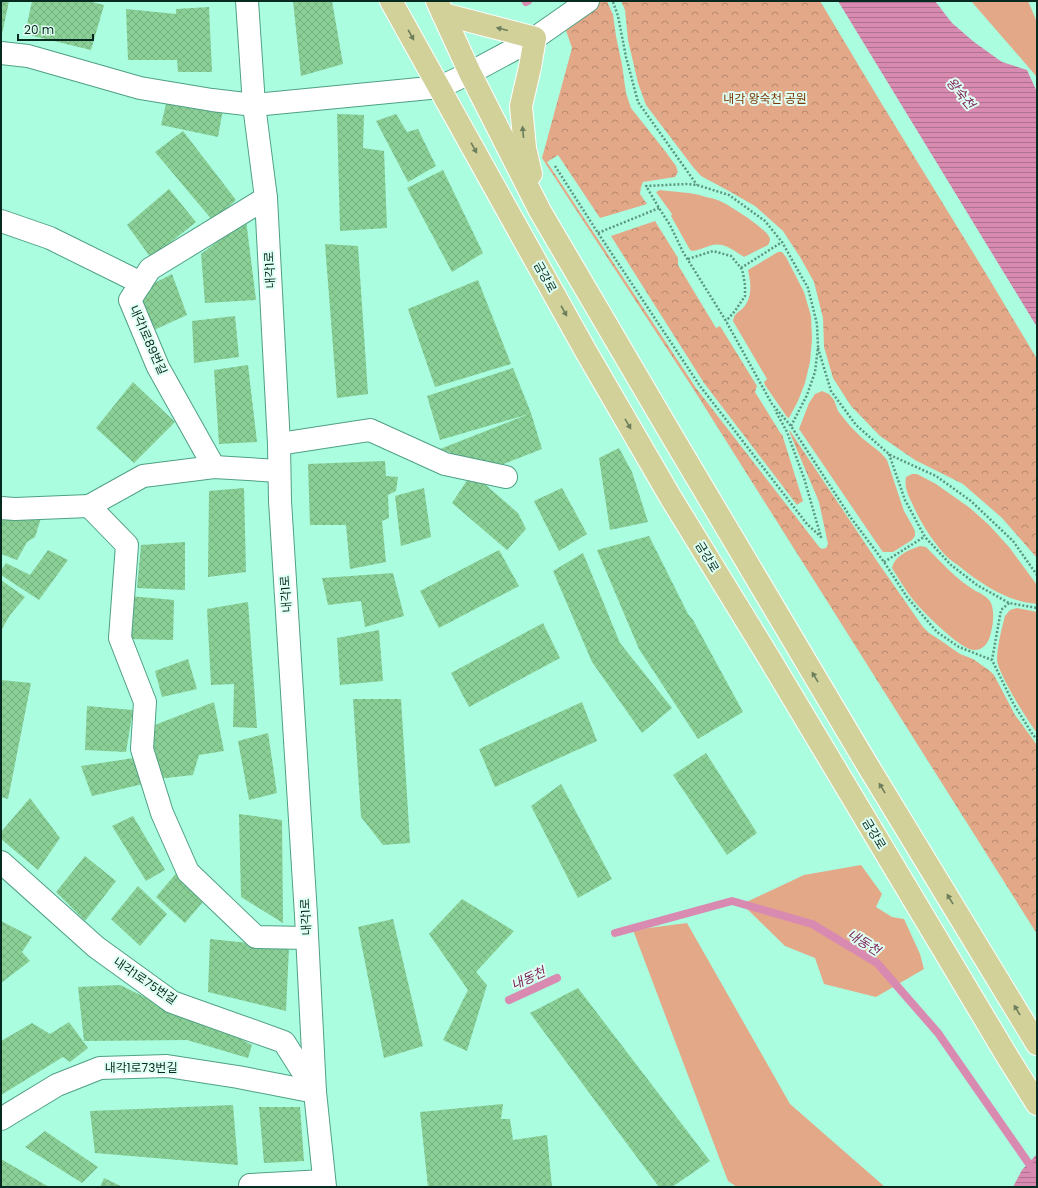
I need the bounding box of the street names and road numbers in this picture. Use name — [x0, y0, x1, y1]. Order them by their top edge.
street label: 내각1로 — [260, 251, 279, 289]
street label: 금강로 — [530, 258, 561, 295]
street label: 내각1로89번길 — [126, 302, 171, 377]
street label: 금강로 — [692, 538, 723, 575]
street label: 내각1로 — [276, 575, 295, 613]
street label: 금강로 — [859, 815, 890, 852]
street label: 내각1로 — [296, 898, 315, 936]
street label: 내각1로75번길 — [110, 953, 180, 1008]
street label: 내각1로73번길 — [105, 1059, 177, 1076]

